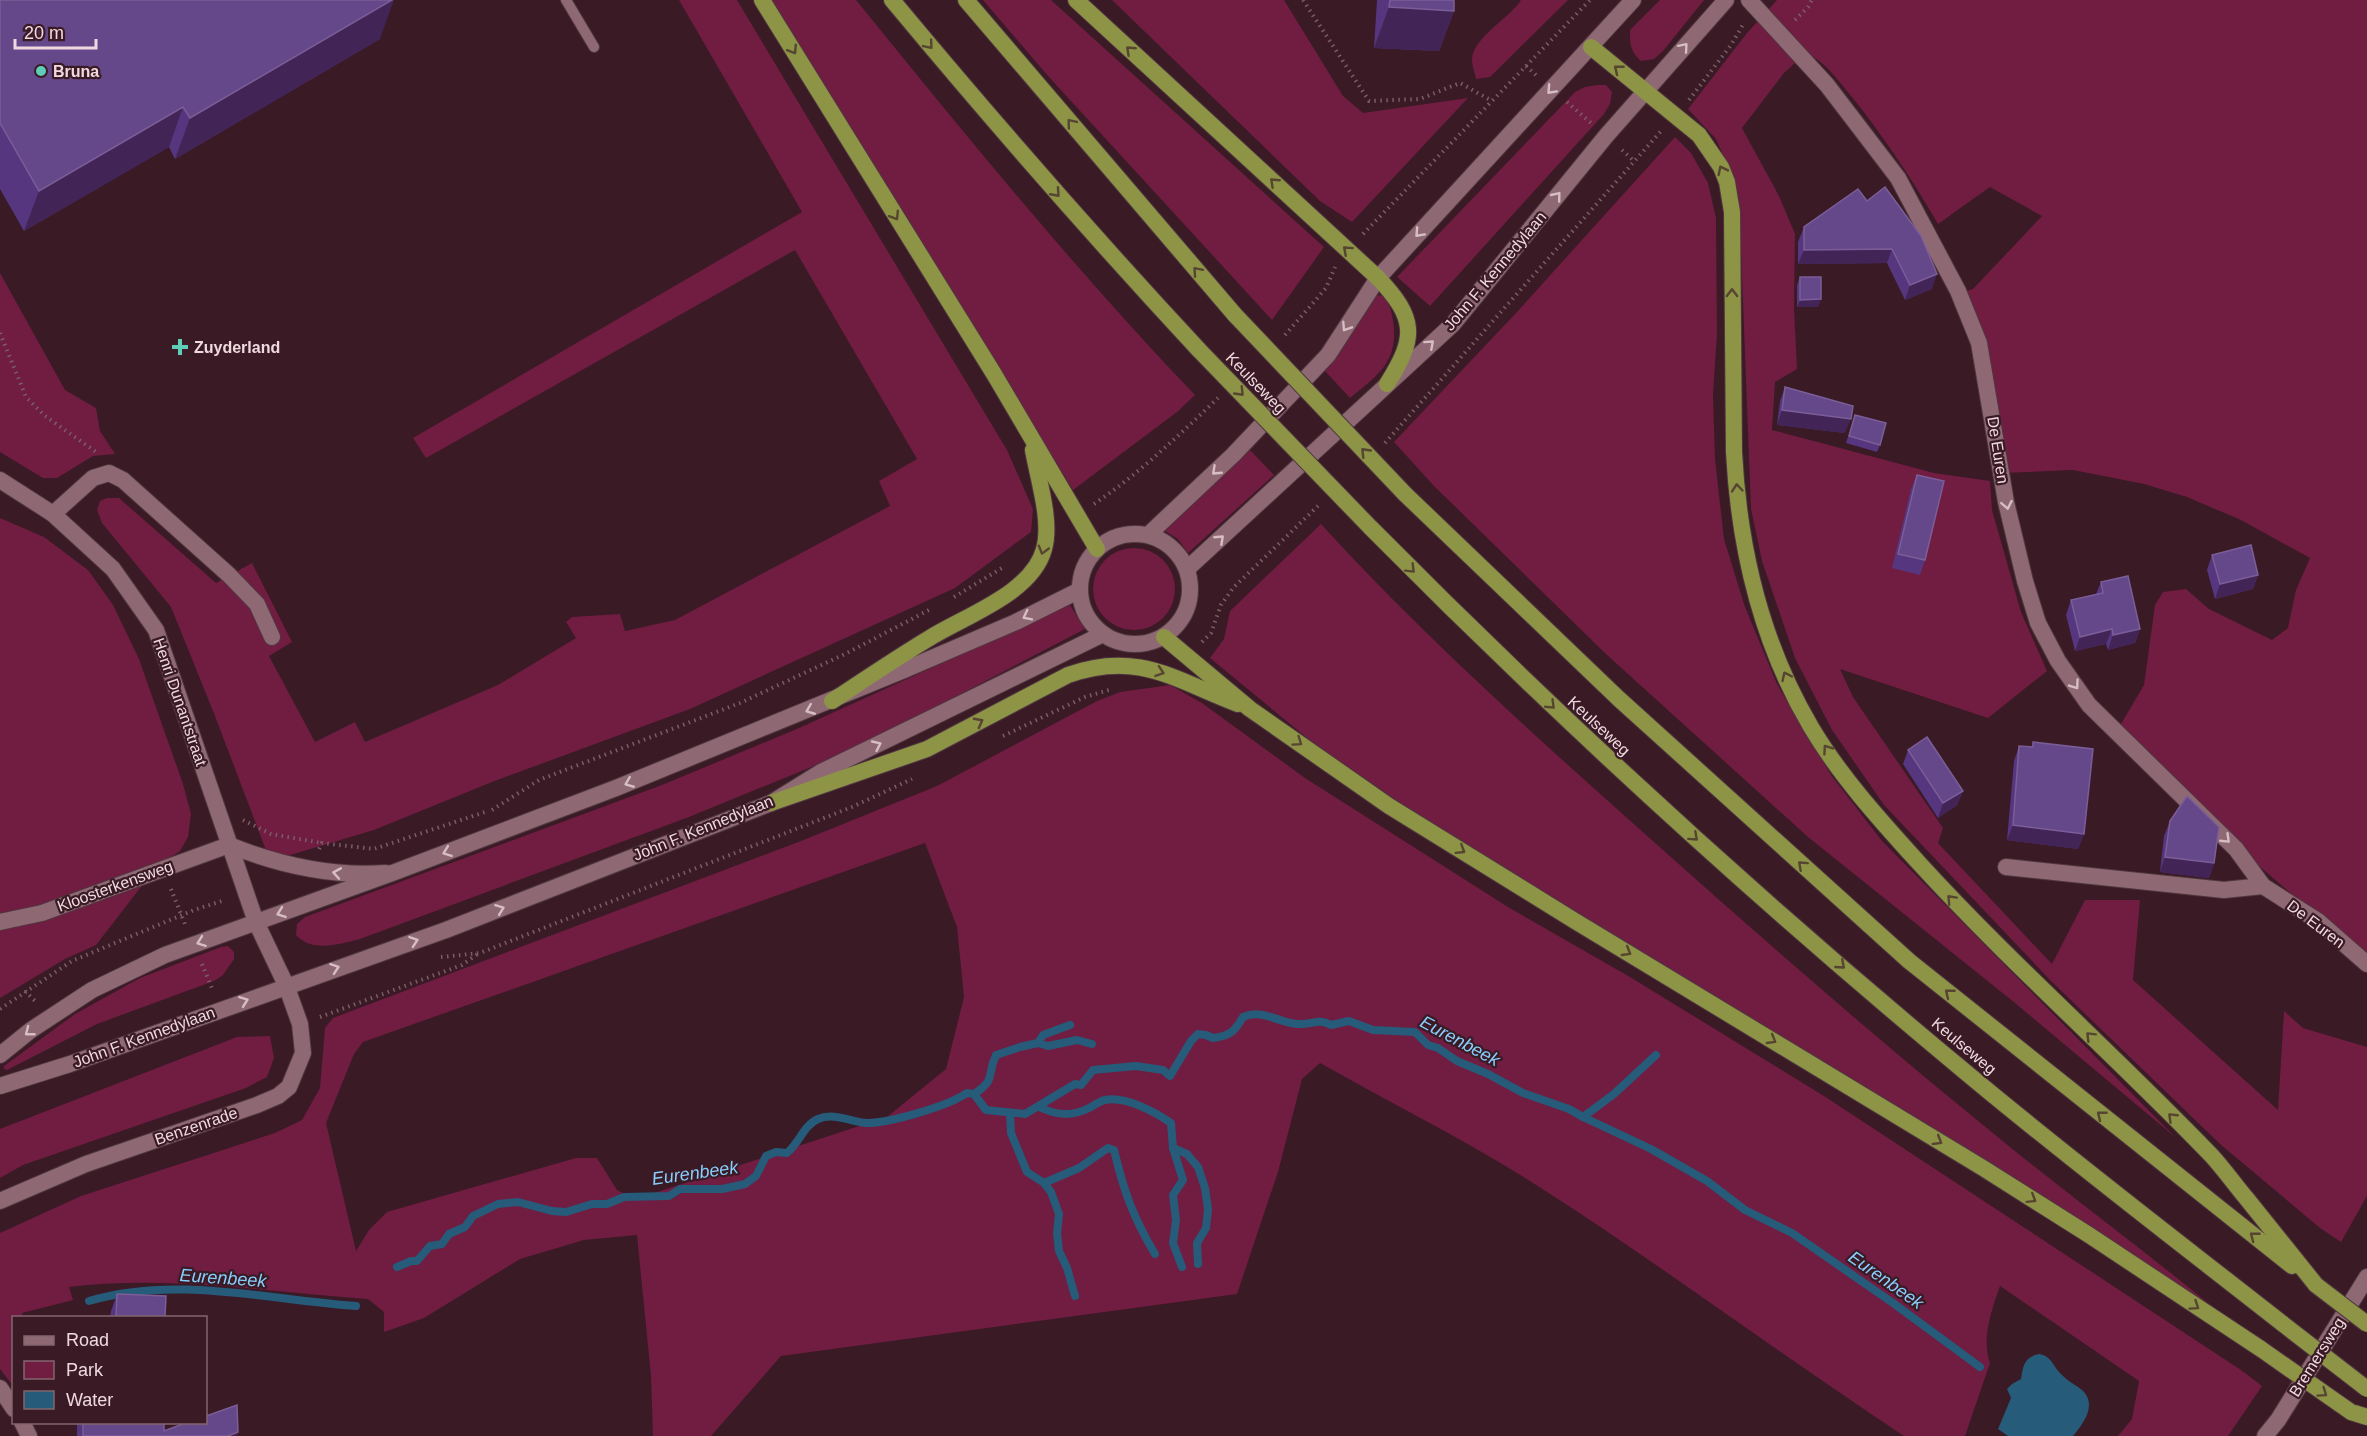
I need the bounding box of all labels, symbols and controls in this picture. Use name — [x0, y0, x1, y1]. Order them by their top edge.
scale bar — [15, 12, 96, 50]
text: 20 m — [24, 23, 64, 43]
one-way arrow — [922, 38, 933, 49]
one-way arrow — [1677, 43, 1688, 54]
one-way arrow — [785, 44, 797, 54]
one-way arrow — [1126, 46, 1137, 57]
place label: Bruna — [53, 63, 99, 80]
marker: Bruna — [34, 64, 48, 78]
one-way arrow — [1614, 65, 1625, 76]
one-way arrow — [1547, 83, 1558, 93]
one-way arrow — [1067, 119, 1078, 130]
one-way arrow — [1717, 165, 1729, 176]
one-way arrow — [1270, 178, 1280, 189]
one-way arrow — [1048, 186, 1059, 197]
one-way arrow — [1549, 192, 1560, 203]
street label: John F. Kennedylaan — [1440, 208, 1550, 334]
one-way arrow — [888, 210, 900, 220]
one-way arrow — [1415, 226, 1426, 237]
one-way arrow — [1343, 246, 1354, 257]
one-way arrow — [1193, 267, 1204, 278]
one-way arrow — [1726, 289, 1738, 298]
one-way arrow — [1342, 321, 1354, 331]
marker: Zuyderland — [171, 338, 189, 356]
place label: Zuyderland — [194, 339, 280, 356]
one-way arrow — [1423, 341, 1434, 352]
street label: Keulseweg — [1223, 349, 1289, 417]
one-way arrow — [1232, 384, 1243, 395]
street label: De Euren — [1984, 415, 2012, 485]
one-way arrow — [1361, 448, 1372, 459]
one-way arrow — [1212, 464, 1223, 475]
one-way arrow — [1730, 484, 1743, 493]
one-way arrow — [2000, 499, 2013, 509]
one-way arrow — [1213, 535, 1223, 546]
one-way arrow — [1038, 544, 1050, 555]
one-way arrow — [1404, 561, 1415, 572]
one-way arrow — [1023, 609, 1034, 620]
street label: Henri Dunantstraat — [150, 636, 210, 769]
one-way arrow — [1154, 665, 1164, 678]
one-way arrow — [1781, 671, 1793, 682]
one-way arrow — [2068, 679, 2079, 690]
street label: Keulseweg — [1565, 693, 1633, 759]
one-way arrow — [1544, 698, 1554, 709]
one-way arrow — [805, 703, 816, 715]
one-way arrow — [972, 718, 983, 729]
one-way arrow — [1291, 735, 1302, 746]
one-way arrow — [871, 741, 882, 753]
one-way arrow — [1823, 745, 1834, 756]
one-way arrow — [624, 776, 635, 788]
street label: John F. Kennedylaan — [631, 792, 775, 864]
one-way arrow — [1687, 830, 1698, 841]
one-way arrow — [2218, 832, 2229, 843]
one-way arrow — [1455, 842, 1465, 854]
one-way arrow — [442, 845, 453, 858]
street label: Kloosterkensweg — [55, 857, 175, 915]
one-way arrow — [1798, 861, 1809, 872]
one-way arrow — [332, 867, 342, 880]
one-way arrow — [1947, 895, 1958, 905]
street label: De Euren — [2284, 897, 2348, 951]
one-way arrow — [494, 904, 505, 916]
one-way arrow — [276, 906, 287, 919]
one-way arrow — [196, 935, 207, 948]
one-way arrow — [408, 935, 419, 948]
one-way arrow — [1621, 944, 1631, 956]
one-way arrow — [1834, 958, 1845, 969]
one-way arrow — [329, 963, 340, 976]
one-way arrow — [1944, 989, 1955, 1000]
one-way arrow — [238, 995, 249, 1008]
street label: John F. Kennedylaan — [71, 1003, 217, 1071]
water label: Eurenbeek — [1417, 1012, 1504, 1071]
street label: Keulseweg — [1929, 1014, 1999, 1078]
one-way arrow — [24, 1025, 35, 1036]
one-way arrow — [1766, 1032, 1776, 1044]
one-way arrow — [2086, 1032, 2097, 1043]
street label: Benzenrade — [152, 1104, 240, 1148]
one-way arrow — [2097, 1111, 2108, 1122]
one-way arrow — [2169, 1113, 2180, 1124]
one-way arrow — [1932, 1134, 1942, 1145]
water label: Eurenbeek — [650, 1157, 740, 1189]
one-way arrow — [2026, 1192, 2036, 1204]
one-way arrow — [2250, 1232, 2261, 1243]
water label: Eurenbeek — [1845, 1247, 1928, 1314]
water label: Eurenbeek — [179, 1265, 268, 1291]
one-way arrow — [2189, 1298, 2200, 1309]
street label: Bremersweg — [2286, 1314, 2348, 1400]
legend — [12, 1316, 207, 1424]
text: Road — [66, 1330, 109, 1350]
text: Park — [66, 1360, 104, 1380]
one-way arrow — [2317, 1386, 2328, 1397]
text: Water — [66, 1390, 113, 1410]

